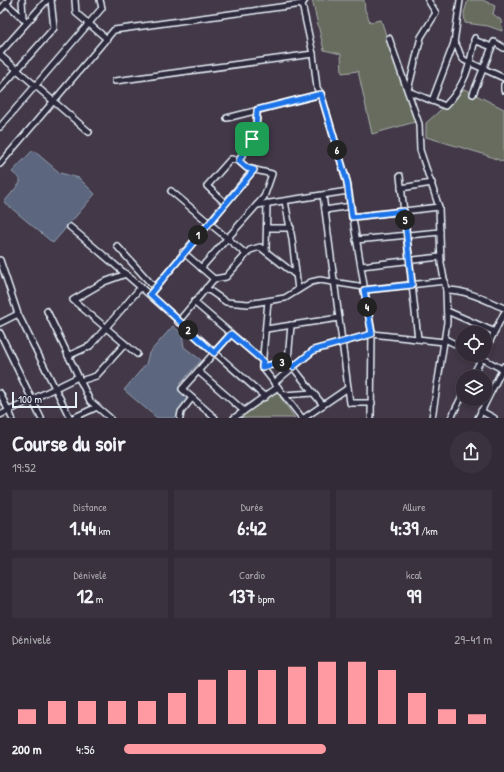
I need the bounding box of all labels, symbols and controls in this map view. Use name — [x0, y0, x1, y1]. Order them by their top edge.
pin — [235, 122, 269, 156]
icon: arrive — [241, 128, 263, 150]
pin: 6 — [327, 140, 347, 160]
text: 6 — [335, 143, 339, 157]
pin: 5 — [395, 210, 415, 230]
text: 5 — [403, 213, 407, 227]
pin: 1 — [188, 225, 208, 245]
text: 1 — [196, 228, 200, 242]
pin: 4 — [357, 297, 377, 317]
text: 4 — [365, 300, 369, 314]
pin: 2 — [178, 320, 198, 340]
text: 2 — [185, 323, 191, 337]
map controls — [456, 326, 492, 406]
button: locate — [456, 326, 492, 362]
pin: 3 — [272, 352, 292, 372]
text: 3 — [280, 355, 284, 369]
button: layers — [456, 370, 492, 406]
scale bar — [12, 390, 77, 409]
text: 100 m — [18, 392, 42, 406]
text: Course du soir — [12, 428, 126, 458]
button: share — [450, 431, 492, 473]
text: 19:52 — [12, 458, 36, 476]
text: Distance — [73, 500, 107, 514]
text: Durée — [241, 500, 263, 514]
text: Allure — [402, 500, 426, 514]
text: 1.44 — [69, 514, 96, 541]
text: 6:42 — [237, 514, 267, 541]
text: 4:39 — [390, 514, 419, 541]
text: km — [96, 524, 111, 538]
text: /km — [419, 524, 438, 538]
text: Dénivelé — [73, 568, 107, 582]
text: Cardio — [239, 568, 265, 582]
text: kcal — [406, 568, 422, 582]
text: 12 — [77, 582, 93, 609]
text: 137 — [229, 582, 255, 609]
text: 99 — [407, 582, 421, 609]
text: m — [93, 592, 103, 606]
text: bpm — [255, 592, 275, 606]
text: Dénivelé — [12, 630, 51, 648]
text: 29–41 m — [454, 630, 492, 648]
text: 200 m — [12, 740, 42, 758]
text: 4:56 — [76, 740, 95, 758]

